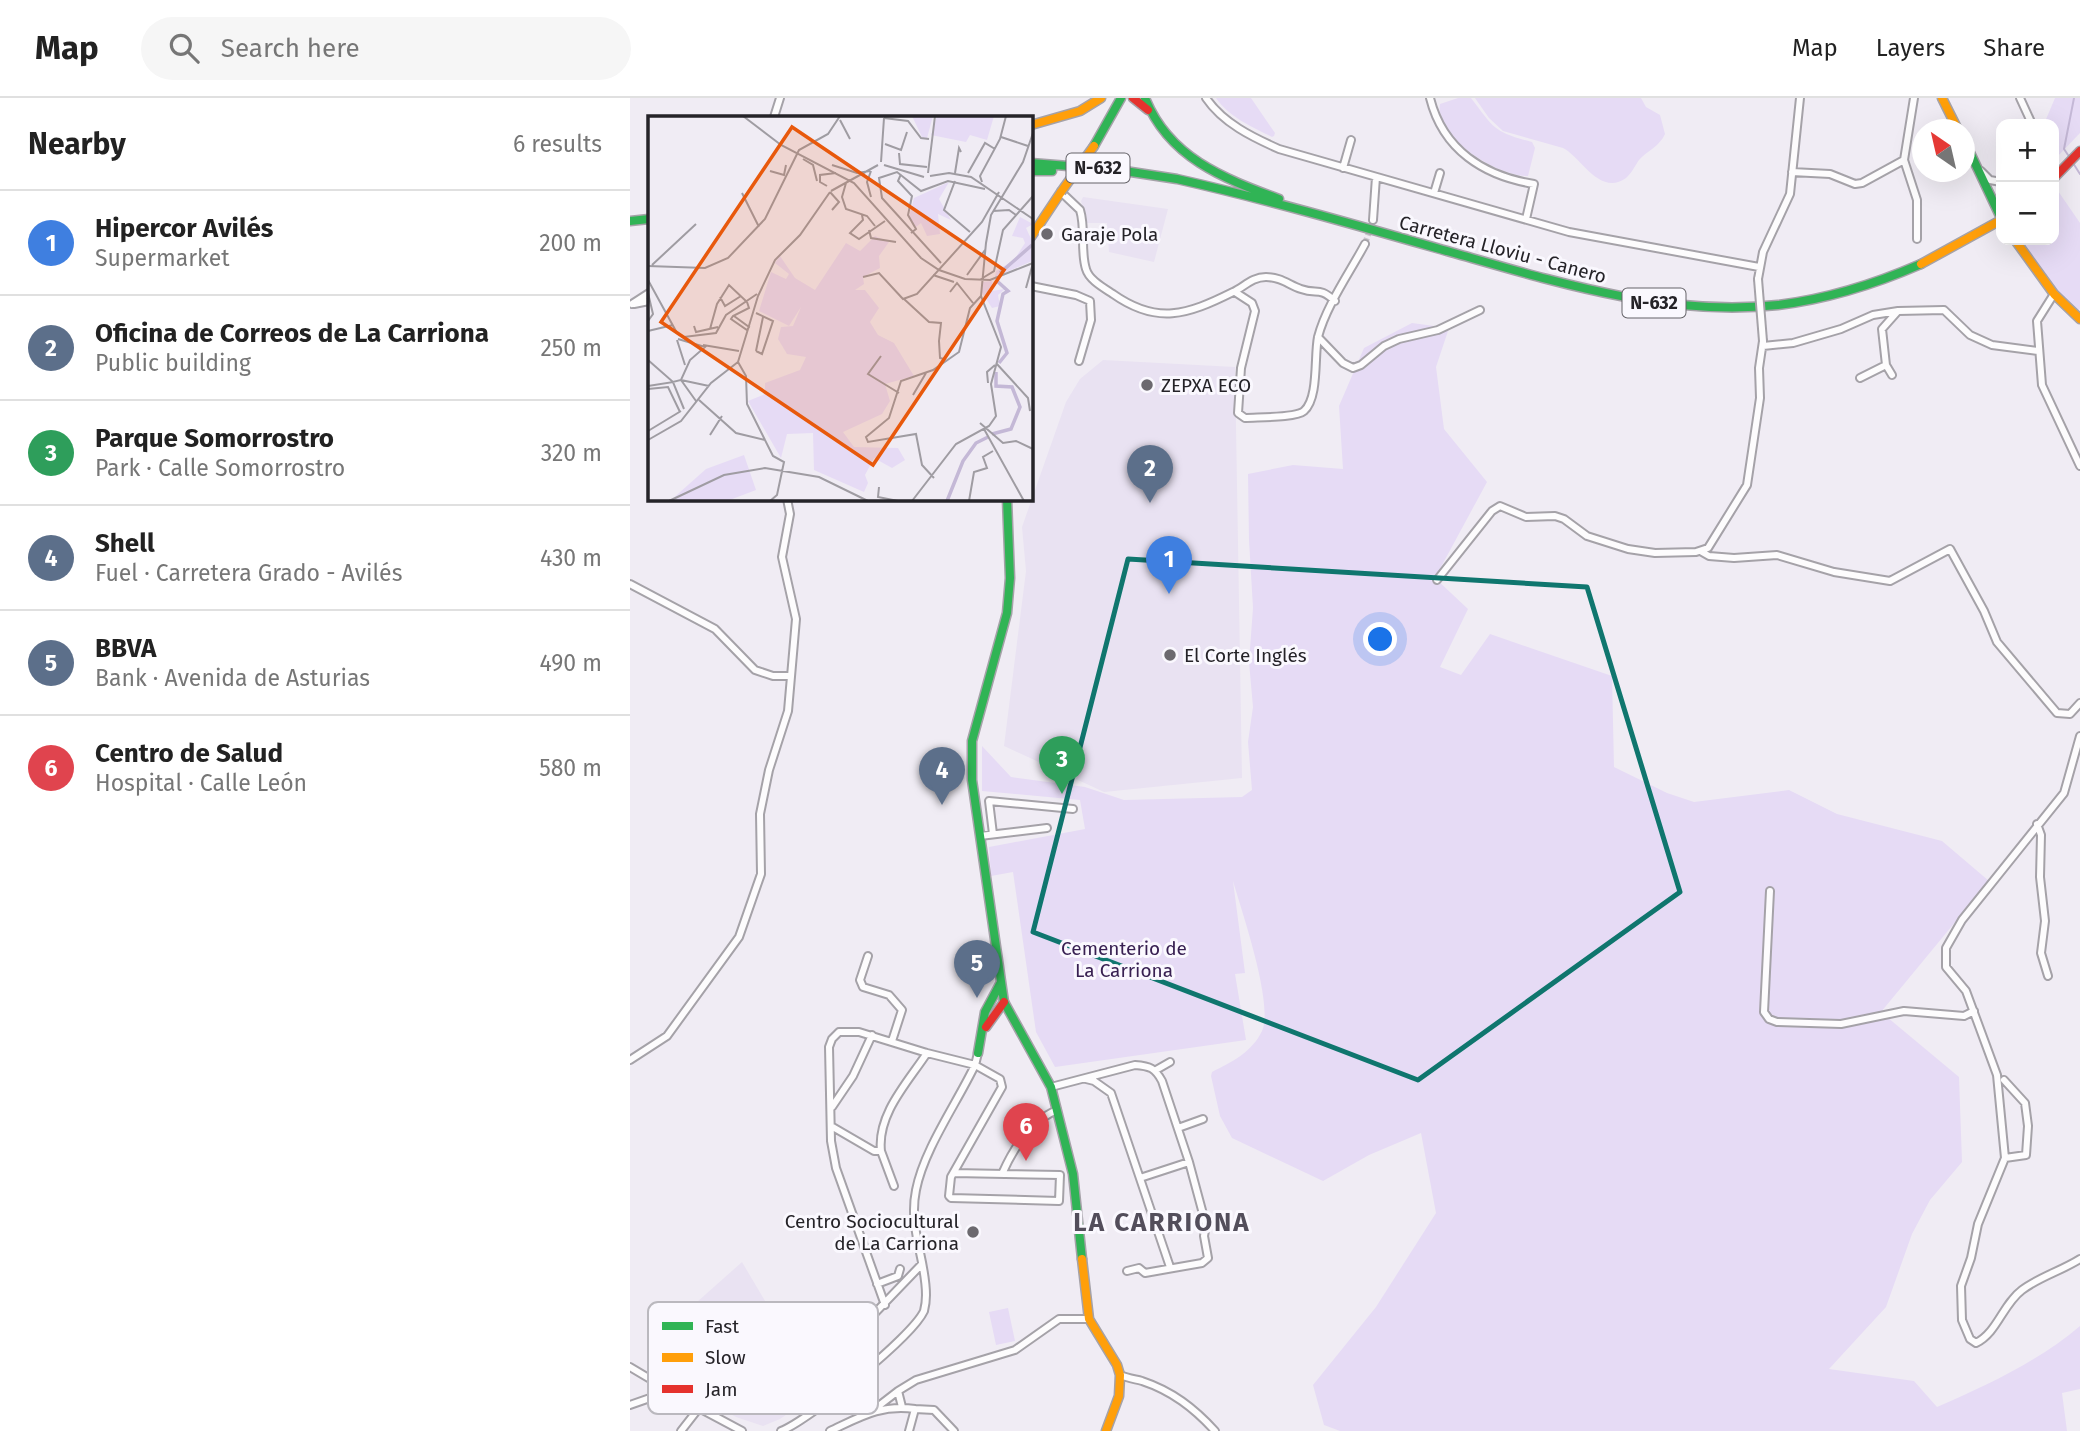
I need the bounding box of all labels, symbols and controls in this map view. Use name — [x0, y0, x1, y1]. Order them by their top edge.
search box — [141, 17, 631, 80]
text: Map — [35, 28, 99, 68]
icon: search — [165, 29, 203, 67]
text: Search here — [221, 33, 360, 64]
text: Map — [1792, 34, 1838, 62]
text: Layers — [1876, 34, 1945, 62]
text: Share — [1983, 34, 2045, 62]
inset map — [648, 116, 1032, 500]
north arrow — [1912, 119, 1975, 182]
map controls — [1996, 119, 2059, 245]
button: + — [1996, 119, 2059, 182]
text: Nearby — [28, 126, 126, 162]
text: 6 results — [513, 130, 602, 158]
road number: N-632 — [1066, 154, 1130, 182]
button: − — [1996, 182, 2059, 245]
street label: Carretera Lloviu - Canero — [1397, 211, 1609, 288]
text: Hipercor Avilés — [95, 213, 273, 244]
place label: Garaje Pola — [1061, 223, 1158, 246]
marker: Garaje Pola — [1039, 226, 1055, 242]
text: 1 — [46, 229, 56, 257]
text: 200 m — [539, 229, 602, 257]
text: Supermarket — [95, 244, 230, 272]
road number: N-632 — [1622, 288, 1686, 318]
text: Oficina de Correos de La Carriona — [95, 318, 489, 349]
text: 2 — [45, 334, 57, 362]
text: 250 m — [540, 334, 602, 362]
text: Public building — [95, 349, 251, 377]
place label: ZEPXA ECO — [1161, 374, 1251, 397]
marker: ZEPXA ECO — [1139, 377, 1155, 393]
text: Parque Somorrostro — [95, 423, 334, 454]
text: 3 — [45, 439, 57, 467]
text: 320 m — [541, 439, 602, 467]
pin: 2 — [1127, 445, 1173, 503]
text: Park · Calle Somorrostro — [95, 454, 345, 482]
text: Shell — [95, 528, 155, 559]
pin: 1 — [1146, 536, 1192, 594]
text: 4 — [45, 544, 58, 572]
text: 430 m — [540, 544, 602, 572]
text: Fuel · Carretera Grado - Avilés — [95, 559, 402, 587]
your location — [1363, 622, 1397, 656]
text: BBVA — [95, 633, 156, 664]
place label: El Corte Inglés — [1184, 644, 1307, 667]
marker: El Corte Inglés — [1162, 647, 1178, 663]
text: 5 — [45, 649, 57, 677]
text: 490 m — [540, 649, 602, 677]
text: Bank · Avenida de Asturias — [95, 664, 370, 692]
pin: 3 — [1039, 736, 1085, 794]
text: Centro de Salud — [95, 738, 283, 769]
pin: 4 — [919, 747, 965, 805]
text: 6 — [45, 754, 57, 782]
text: 580 m — [539, 754, 602, 782]
text: Hospital · Calle León — [95, 769, 307, 797]
park label: Cementerio de La Carriona — [1061, 937, 1187, 982]
pin: 5 — [954, 940, 1000, 998]
pin: 6 — [1003, 1103, 1049, 1161]
district label: LA CARRIONA — [1073, 1207, 1251, 1238]
place label: Centro Sociocultural de La Carriona — [785, 1210, 959, 1255]
marker: Centro Sociocultural de La Carriona — [965, 1224, 981, 1240]
legend — [648, 1302, 878, 1414]
text: Fast — [705, 1315, 739, 1338]
text: Slow — [705, 1346, 746, 1369]
text: Jam — [705, 1378, 737, 1401]

